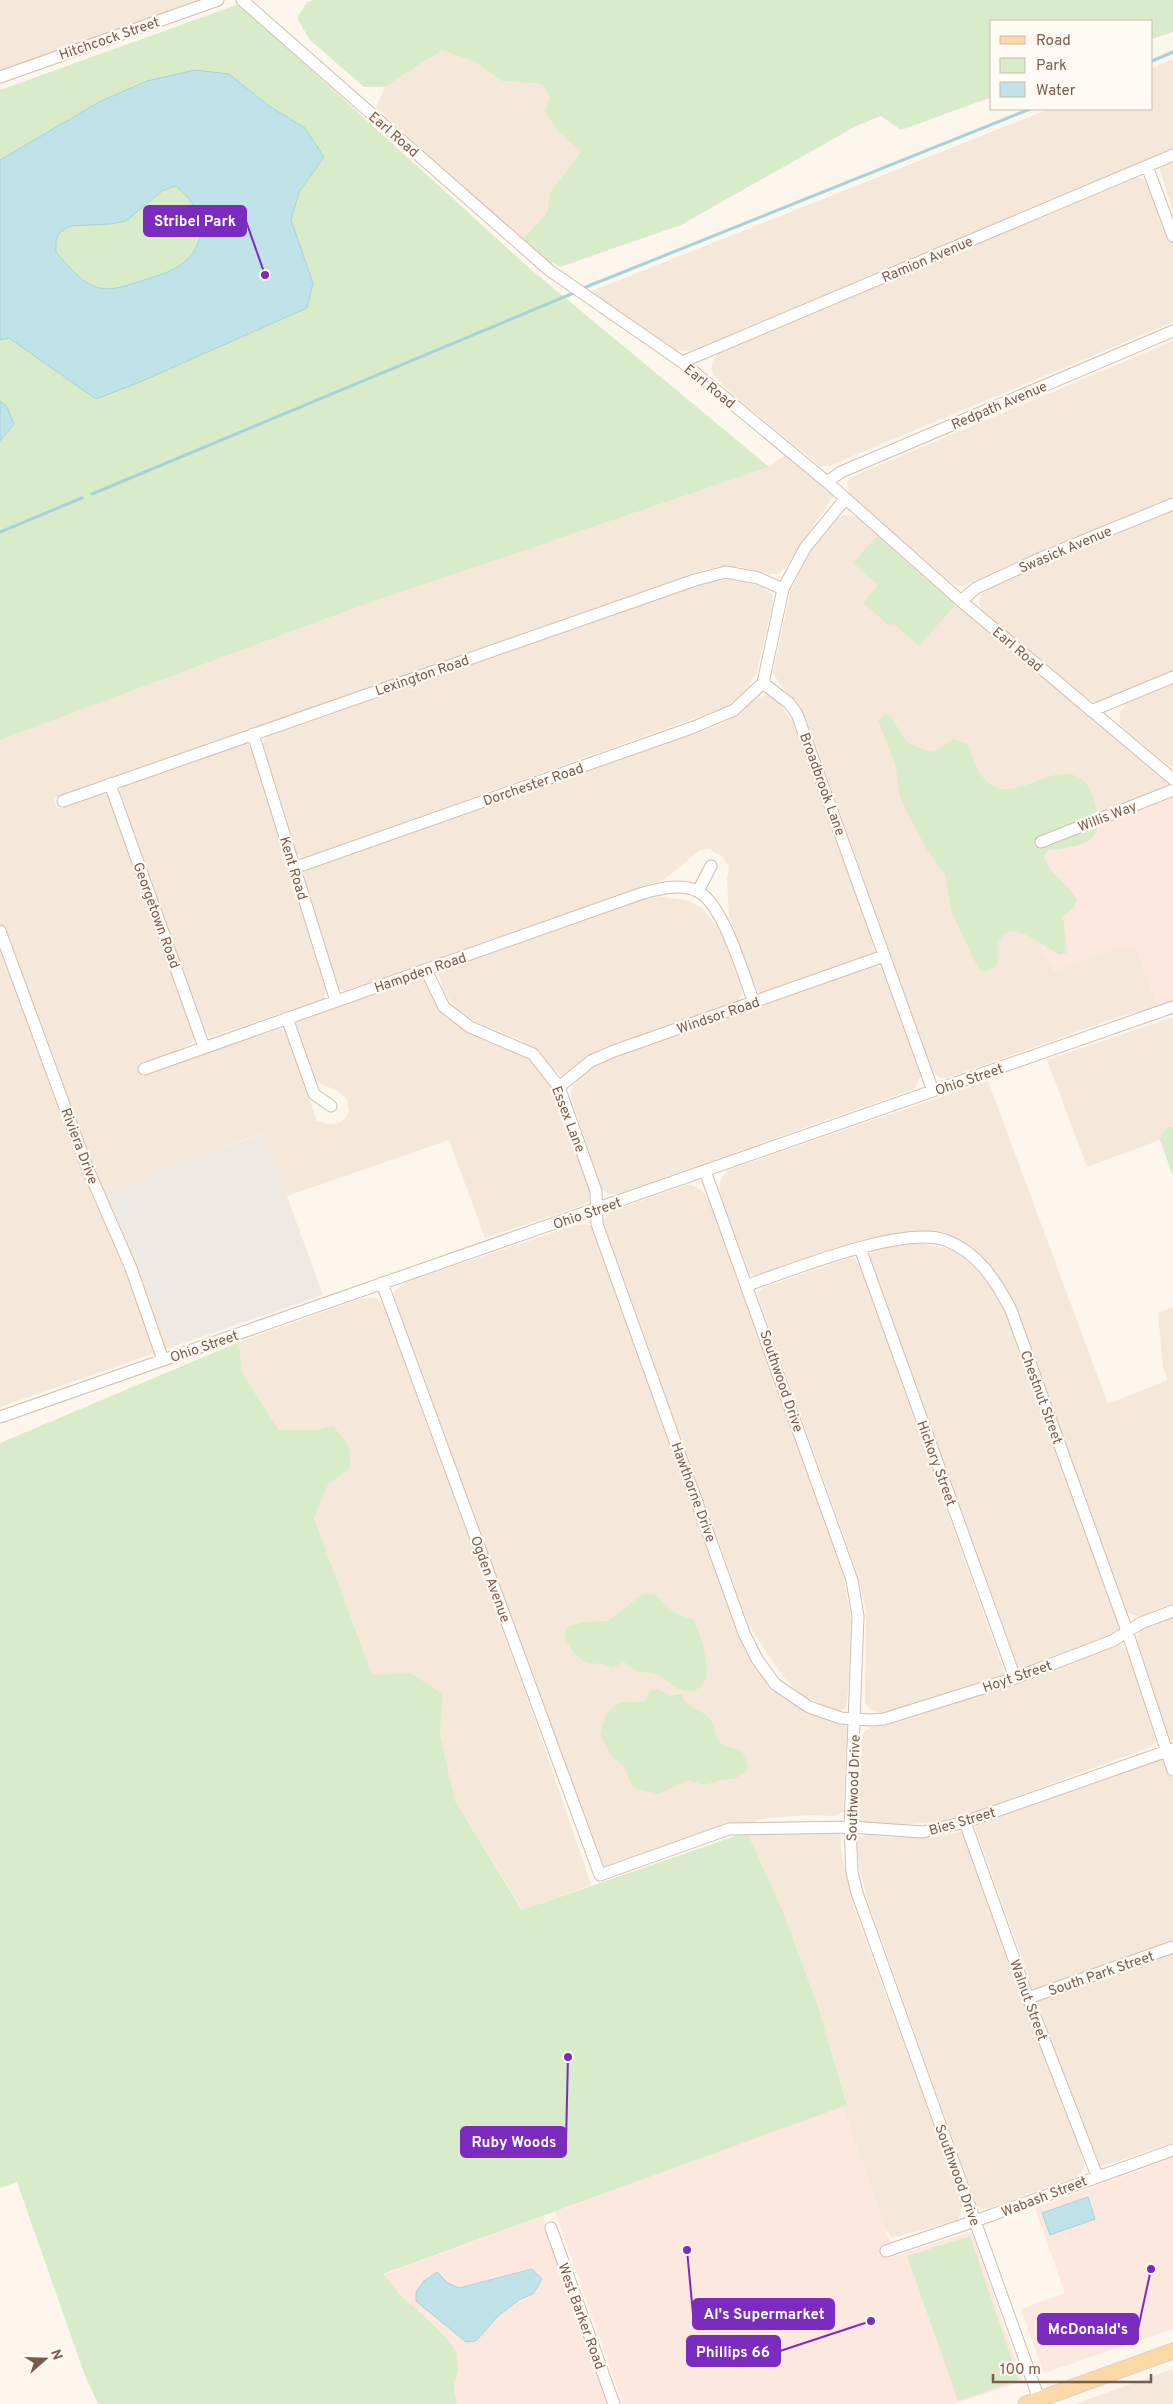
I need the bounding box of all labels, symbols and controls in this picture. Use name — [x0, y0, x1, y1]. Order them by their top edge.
street label: Hitchcock Street — [57, 14, 162, 65]
legend — [990, 20, 1153, 110]
text: Road — [1036, 32, 1071, 51]
text: Park — [1036, 57, 1067, 76]
text: Water — [1036, 82, 1076, 101]
street label: Earl Road — [365, 109, 421, 161]
callout: Stribel Park — [144, 206, 246, 236]
text: Stribel Park — [154, 213, 236, 232]
street label: Ramion Avenue — [879, 234, 976, 287]
street label: Earl Road — [680, 361, 738, 413]
street label: Redpath Avenue — [949, 379, 1050, 434]
street label: Swasick Avenue — [1017, 523, 1115, 578]
street label: Earl Road — [988, 624, 1046, 676]
street label: Lexington Road — [373, 652, 472, 700]
street label: Broadbrook Lane — [795, 731, 848, 838]
street label: Dorchester Road — [481, 760, 586, 811]
street label: Willis Way — [1076, 798, 1139, 836]
street label: Kent Road — [275, 835, 310, 902]
street label: Georgetown Road — [128, 860, 183, 971]
street label: Hampden Road — [372, 950, 469, 997]
street label: Windsor Road — [675, 994, 762, 1039]
street label: Ohio Street — [933, 1061, 1006, 1100]
street label: Essex Lane — [547, 1084, 588, 1155]
street label: Riviera Drive — [56, 1106, 101, 1187]
street label: Ohio Street — [551, 1195, 624, 1234]
street label: Ohio Street — [168, 1328, 241, 1367]
street label: Southwood Drive — [755, 1328, 806, 1435]
street label: Chestnut Street — [1016, 1348, 1065, 1447]
street label: Hickory Street — [912, 1418, 959, 1509]
street label: Hawthorne Drive — [667, 1440, 719, 1545]
street label: Ogden Avenue — [466, 1534, 513, 1625]
street label: Hoyt Street — [981, 1658, 1054, 1697]
street label: Southwood Drive — [844, 1734, 865, 1842]
street label: Bies Street — [927, 1805, 998, 1840]
street label: South Park Street — [1046, 1948, 1157, 2000]
street label: Walnut Street — [1005, 1958, 1050, 2044]
street label: Southwood Drive — [930, 2122, 983, 2229]
callout: Ruby Woods — [461, 2127, 566, 2157]
text: Ruby Woods — [472, 2134, 557, 2153]
street label: Wabash Street — [999, 2173, 1090, 2222]
street label: West Barker Road — [553, 2261, 608, 2372]
callout: Al's Supermarket — [693, 2299, 834, 2329]
text: Al's Supermarket — [703, 2306, 825, 2325]
callout: McDonald's — [1038, 2314, 1138, 2344]
text: McDonald's — [1048, 2321, 1128, 2340]
north arrow — [20, 2334, 70, 2384]
callout: Phillips 66 — [687, 2336, 780, 2366]
text: Phillips 66 — [696, 2344, 770, 2363]
text: N — [46, 2347, 66, 2363]
scale bar — [993, 2352, 1150, 2384]
text: 100 m — [1000, 2361, 1041, 2380]

